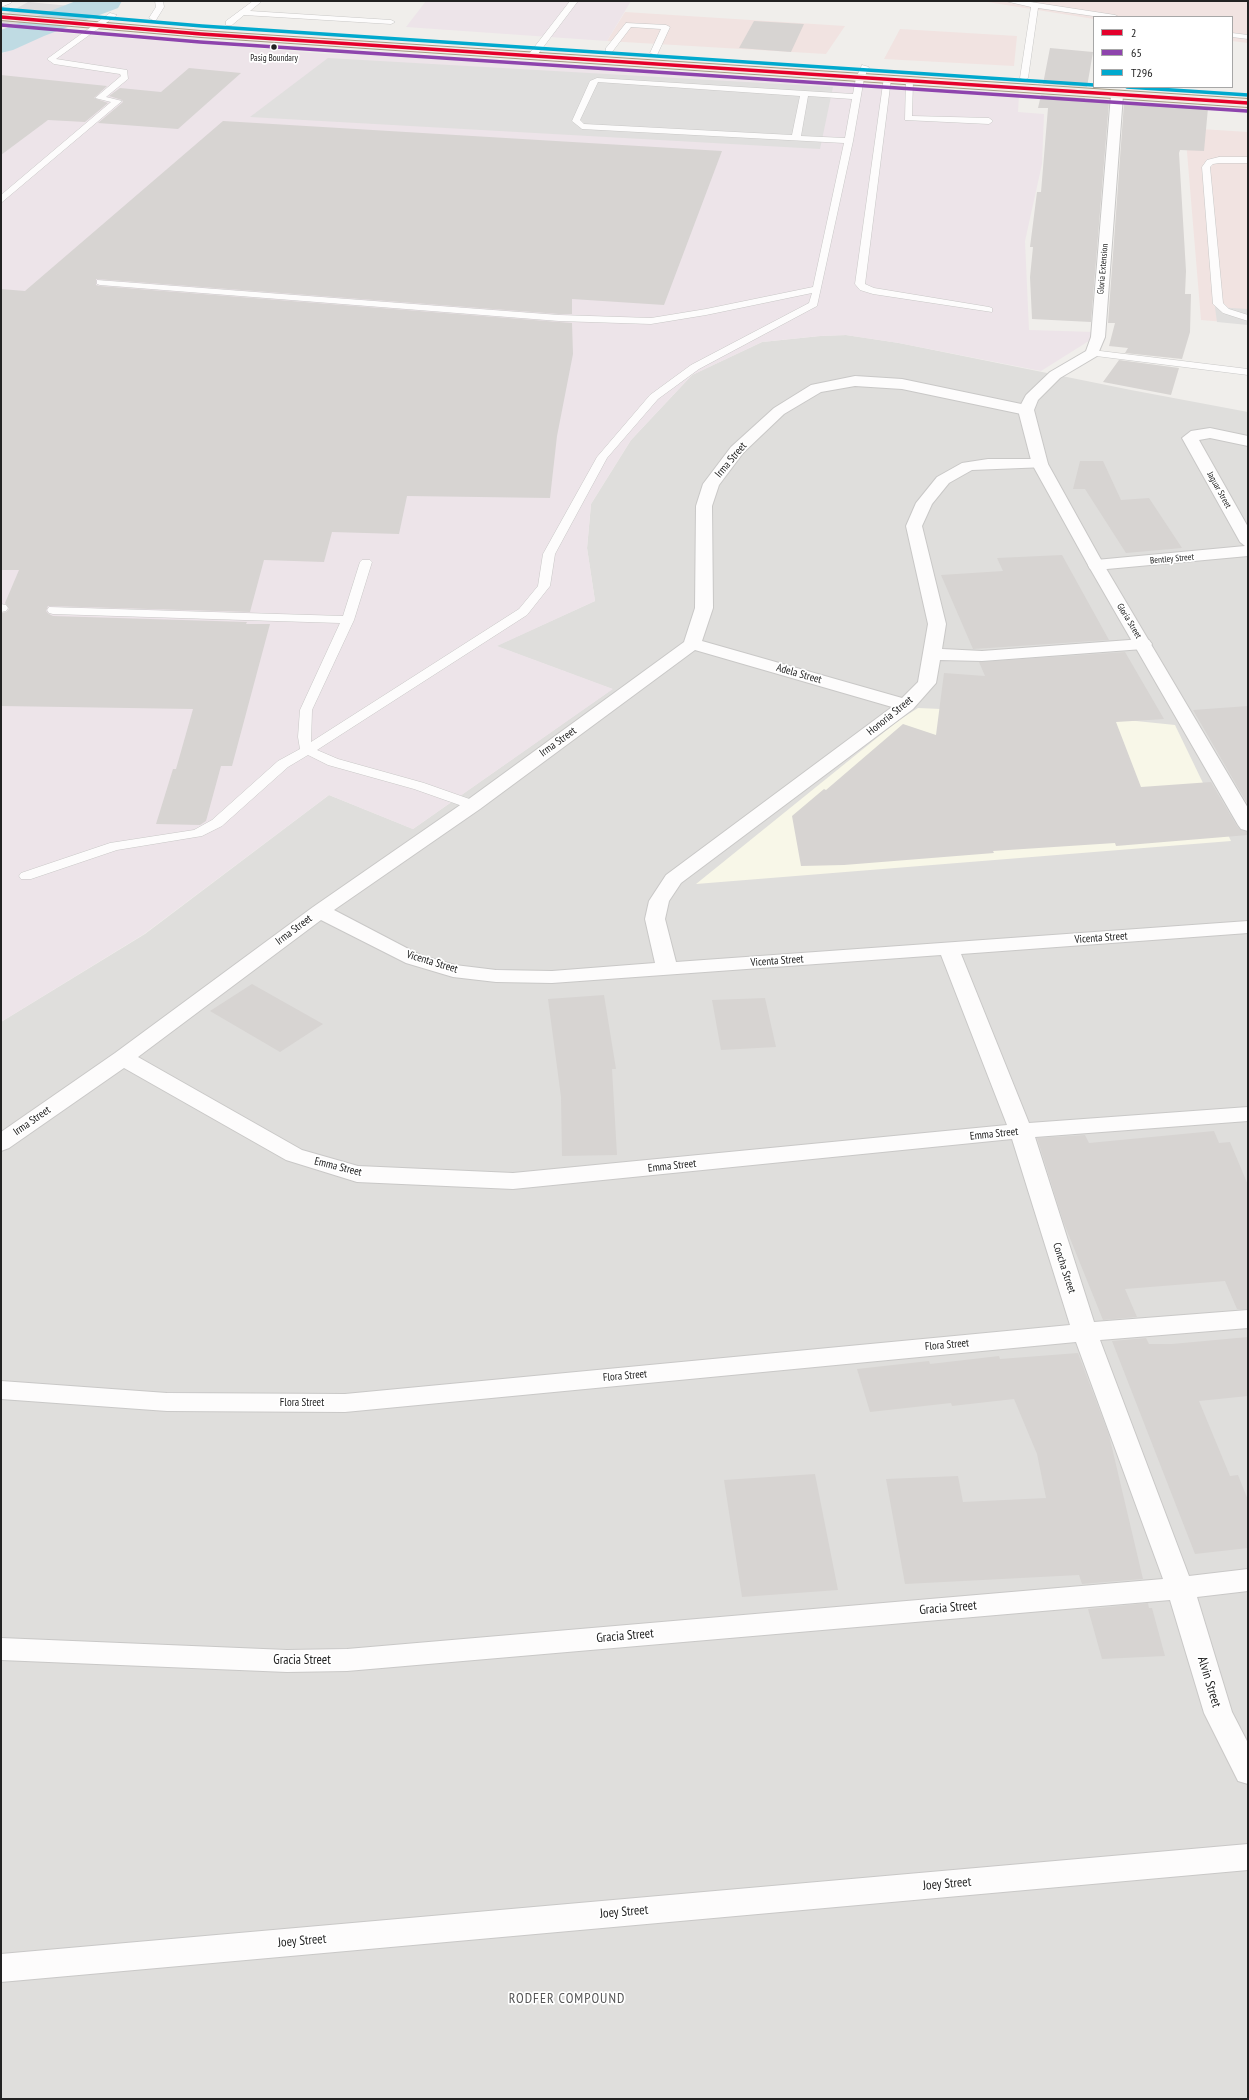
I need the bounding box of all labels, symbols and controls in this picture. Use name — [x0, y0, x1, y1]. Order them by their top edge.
legend — [1093, 16, 1233, 88]
text: 2 — [1131, 25, 1136, 40]
marker: Pasig Boundary — [269, 42, 279, 52]
text: 65 — [1131, 45, 1142, 60]
place label: Pasig Boundary — [250, 53, 298, 63]
text: T296 — [1131, 65, 1153, 80]
street label: Gloria Extension — [1095, 243, 1111, 295]
street label: Irma Street — [712, 440, 750, 480]
street label: Jaguar Street — [1205, 470, 1233, 510]
street label: Bentley Street — [1150, 552, 1194, 566]
street label: Gloria Street — [1114, 602, 1144, 640]
street label: Adela Street — [775, 661, 823, 687]
street label: Honoria Street — [864, 694, 916, 738]
street label: Irma Street — [537, 724, 579, 760]
street label: Irma Street — [273, 912, 315, 948]
street label: Vicenta Street — [1074, 930, 1128, 946]
street label: Vicenta Street — [405, 948, 459, 976]
street label: Vicenta Street — [750, 953, 804, 969]
street label: Irma Street — [11, 1103, 53, 1139]
street label: Emma Street — [969, 1125, 1019, 1143]
street label: Emma Street — [313, 1155, 363, 1179]
street label: Emma Street — [647, 1157, 697, 1175]
street label: Concha Street — [1050, 1241, 1078, 1295]
street label: Flora Street — [924, 1336, 970, 1354]
street label: Flora Street — [602, 1367, 648, 1385]
street label: Flora Street — [280, 1396, 324, 1410]
street label: Gracia Street — [919, 1598, 977, 1618]
street label: Gracia Street — [596, 1626, 654, 1646]
street label: Gracia Street — [273, 1652, 331, 1668]
street label: Alvin Street — [1194, 1655, 1224, 1709]
street label: Joey Street — [922, 1874, 972, 1894]
street label: Joey Street — [599, 1902, 649, 1922]
street label: Joey Street — [277, 1931, 327, 1951]
district label: RODFER COMPOUND — [509, 1991, 625, 2007]

